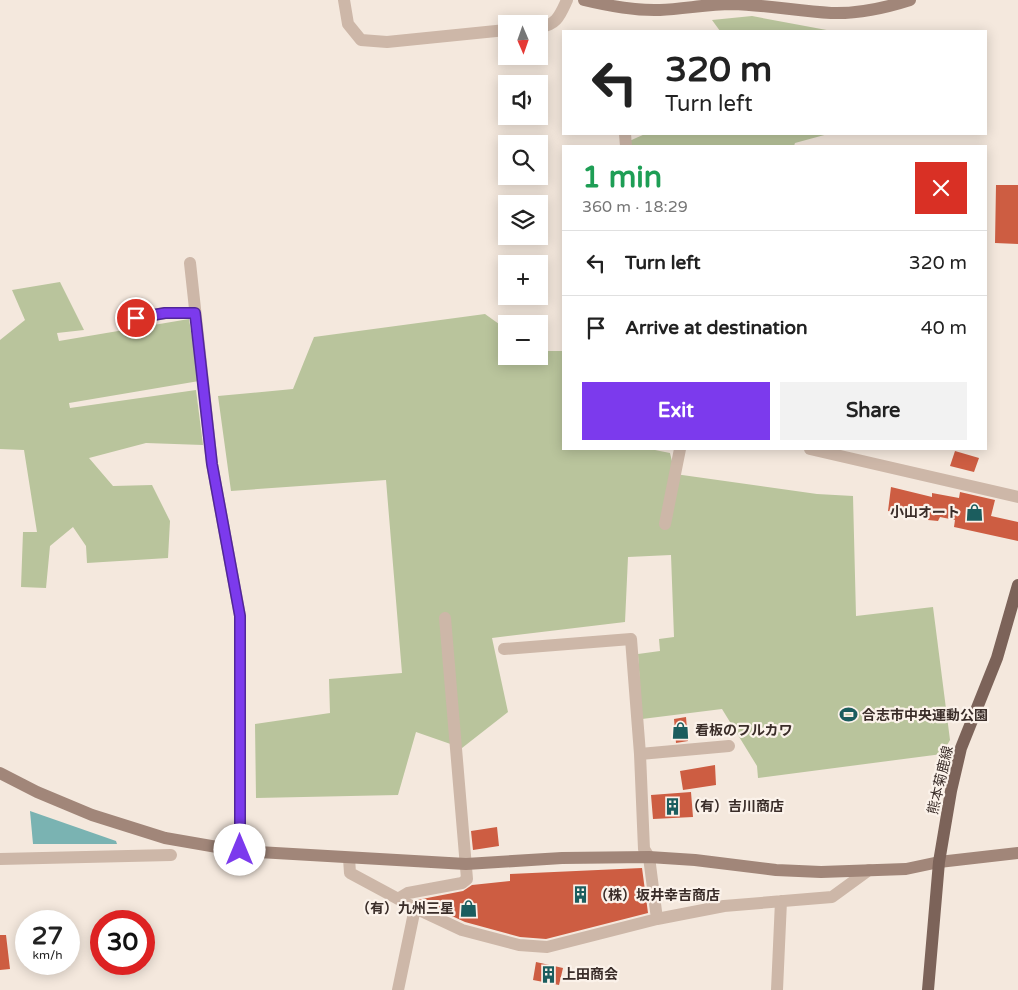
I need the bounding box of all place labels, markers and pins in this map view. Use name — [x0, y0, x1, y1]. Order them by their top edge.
pin — [115, 297, 157, 339]
shop icon: 小山オート — [964, 502, 984, 522]
place label: 小山オート — [890, 504, 960, 521]
sports icon: 合志市中央運動公園 — [838, 705, 858, 725]
place label: 合志市中央運動公園 — [862, 707, 988, 724]
shop icon: 看板のフルカワ — [671, 720, 691, 740]
place label: 看板のフルカワ — [695, 722, 793, 739]
building icon: （有）吉川商店 — [662, 796, 682, 816]
place label: （有）吉川商店 — [686, 798, 784, 815]
building icon: （株）坂井幸吉商店 — [570, 885, 590, 905]
place label: （株）坂井幸吉商店 — [594, 887, 720, 904]
shop icon: （有）九州三星 — [458, 898, 478, 918]
place label: （有）九州三星 — [356, 900, 454, 917]
building icon: 上田商会 — [538, 964, 558, 984]
place label: 上田商会 — [562, 966, 618, 983]

